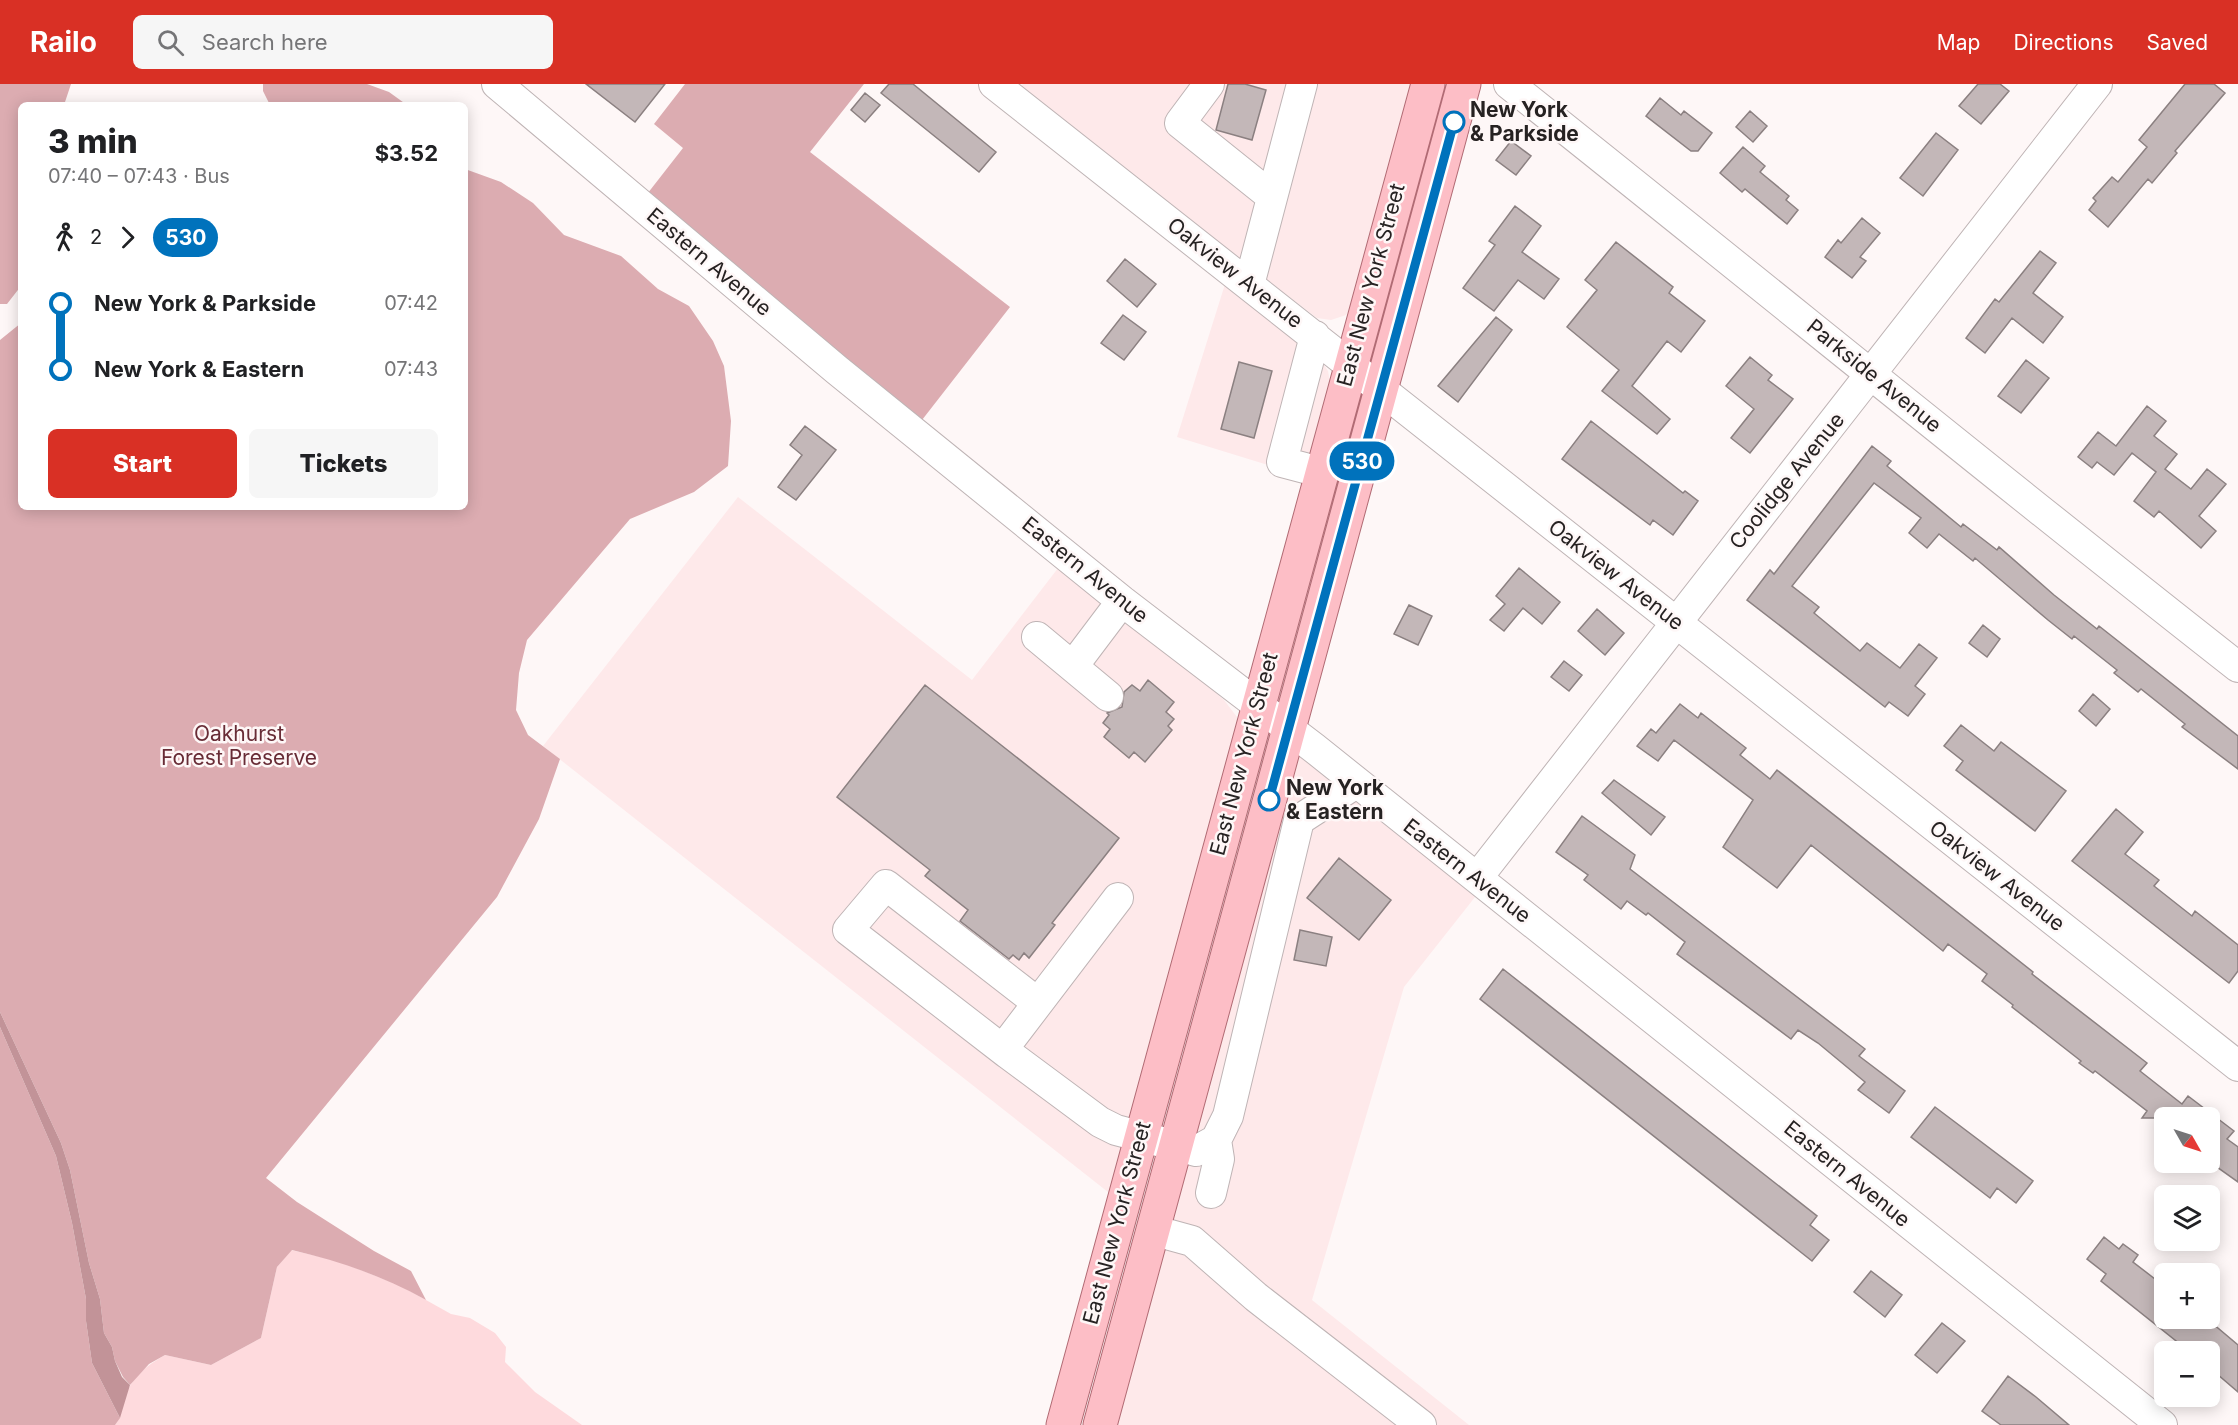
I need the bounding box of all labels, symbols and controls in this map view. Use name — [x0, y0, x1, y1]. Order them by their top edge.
search box — [133, 15, 553, 69]
text: Railo — [30, 25, 97, 59]
icon: search — [154, 26, 187, 59]
text: Search here — [202, 29, 328, 55]
text: Map — [1937, 30, 1980, 55]
text: Directions — [2013, 30, 2114, 55]
text: Saved — [2147, 30, 2208, 55]
place label: New York & Parkside — [1470, 97, 1579, 146]
marker: New York & Parkside — [1443, 111, 1465, 133]
text: 3 min — [48, 121, 138, 161]
text: $3.52 — [375, 140, 438, 166]
text: 07:40 – 07:43 · Bus — [48, 164, 230, 188]
street label: East New York Street — [1331, 180, 1410, 389]
street label: Eastern Avenue — [642, 202, 777, 321]
street label: Oakview Avenue — [1163, 212, 1308, 333]
icon: walk — [48, 221, 81, 254]
icon: forward — [111, 221, 144, 254]
text: 2 — [90, 225, 102, 249]
text: 530 — [165, 225, 206, 250]
text: New York & Parkside — [94, 290, 316, 316]
text: 07:42 — [384, 291, 438, 315]
street label: Parkside Avenue — [1802, 314, 1947, 438]
text: New York & Eastern — [94, 356, 304, 382]
text: 07:43 — [384, 357, 438, 381]
street label: Coolidge Avenue — [1724, 407, 1849, 554]
button: Start — [48, 429, 237, 498]
button: Tickets — [249, 429, 438, 498]
line badge: 530 — [1328, 442, 1396, 481]
text: 530 — [1341, 449, 1383, 474]
street label: Eastern Avenue — [1017, 511, 1153, 628]
street label: Oakview Avenue — [1544, 514, 1689, 635]
street label: East New York Street — [1204, 649, 1283, 858]
park label: Oakhurst Forest Preserve — [161, 721, 317, 770]
place label: New York & Eastern — [1286, 775, 1385, 824]
marker: New York & Eastern — [1258, 789, 1280, 811]
street label: Eastern Avenue — [1399, 813, 1536, 928]
street label: Oakview Avenue — [1925, 815, 2070, 936]
north arrow — [2154, 1107, 2220, 1173]
map controls — [2154, 1107, 2220, 1407]
street label: Eastern Avenue — [1779, 1115, 1915, 1232]
street label: East New York Street — [1077, 1118, 1156, 1327]
button: layers — [2154, 1185, 2220, 1251]
button: + — [2154, 1263, 2220, 1329]
button: − — [2154, 1341, 2220, 1407]

